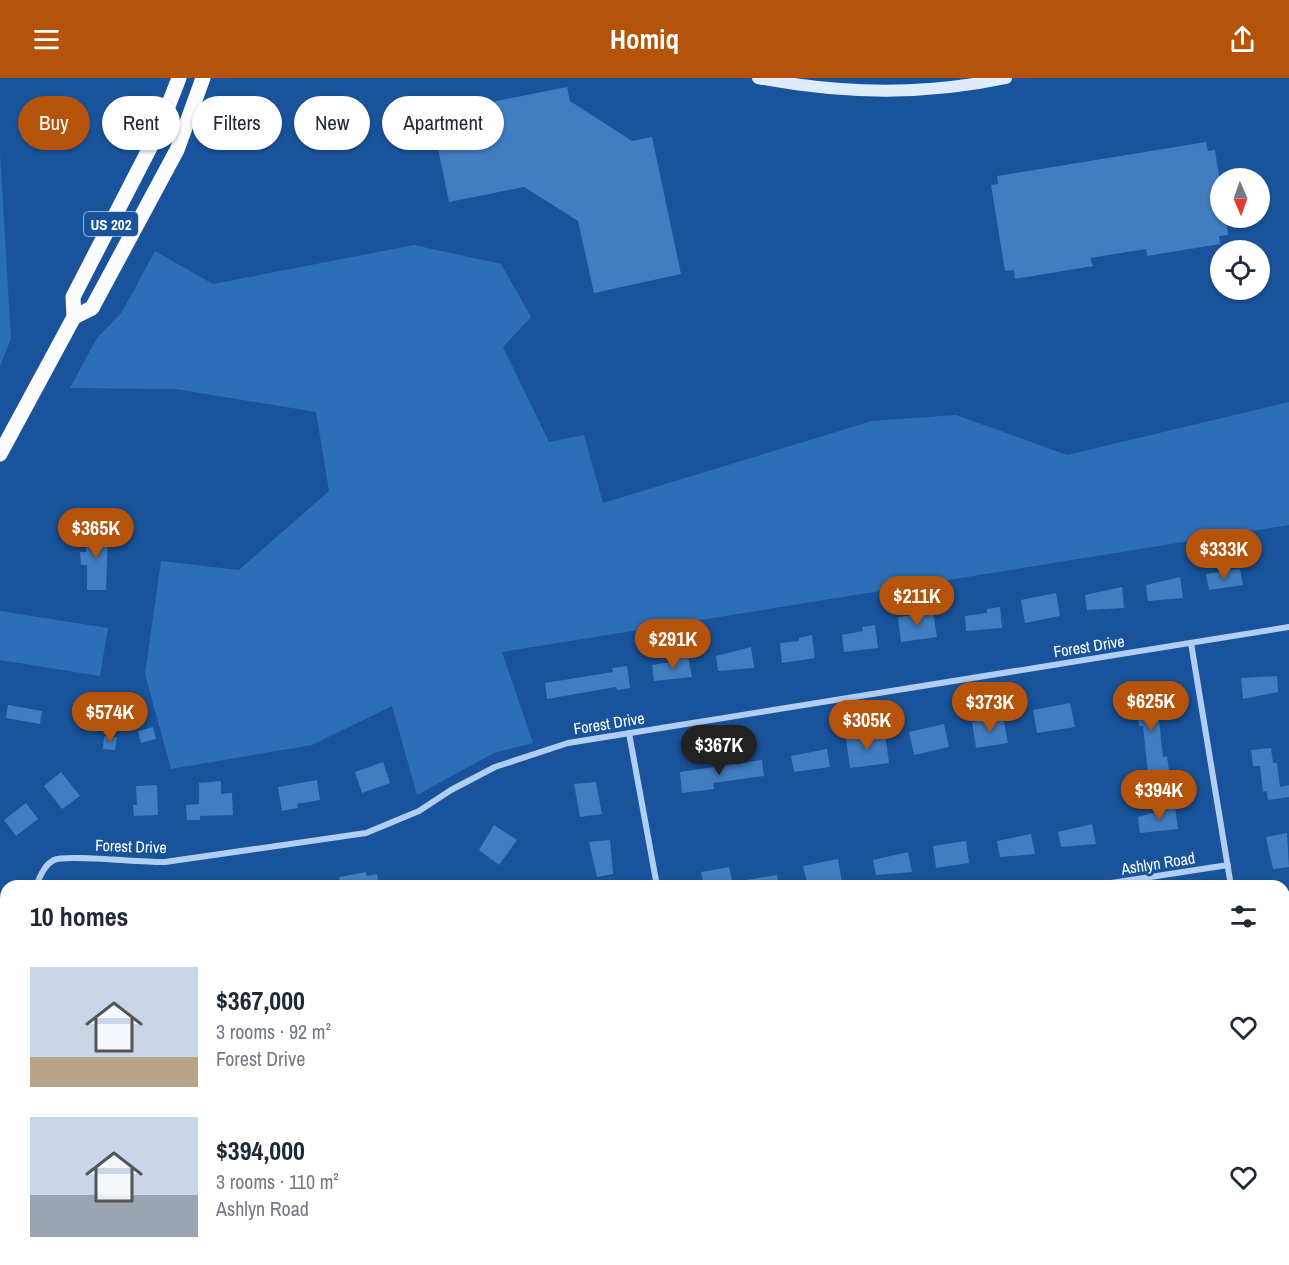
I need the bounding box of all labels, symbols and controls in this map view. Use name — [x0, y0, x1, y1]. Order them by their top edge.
text: Homiq — [610, 21, 679, 57]
icon: menu — [30, 23, 63, 56]
icon: share — [1226, 23, 1259, 56]
chip: Buy — [18, 96, 90, 150]
chip: Rent — [102, 96, 180, 150]
chip: Filters — [192, 96, 282, 150]
chip: New — [294, 96, 370, 150]
chip: Apartment — [382, 96, 504, 150]
north arrow — [1210, 168, 1270, 228]
map controls — [1210, 168, 1270, 300]
road number: US 202 — [84, 212, 138, 236]
button: locate — [1210, 240, 1270, 300]
pin: $365K — [54, 508, 138, 559]
text: $365K — [72, 514, 120, 541]
pin: $333K — [1182, 529, 1266, 580]
text: $333K — [1200, 535, 1248, 562]
pin: $211K — [875, 576, 959, 627]
text: $211K — [893, 582, 941, 609]
pin: $291K — [631, 619, 715, 670]
text: $291K — [649, 625, 697, 652]
street label: Forest Drive — [1052, 630, 1126, 662]
pin: $625K — [1109, 681, 1193, 732]
pin: $373K — [948, 682, 1032, 733]
text: $625K — [1127, 687, 1175, 714]
text: $373K — [966, 688, 1014, 715]
pin: $574K — [68, 692, 152, 743]
text: $574K — [86, 698, 134, 725]
pin: $305K — [825, 700, 909, 751]
text: $305K — [843, 706, 891, 733]
street label: Forest Drive — [572, 707, 646, 739]
pin: $367K — [677, 725, 761, 776]
text: $367K — [695, 731, 743, 758]
pin: $394K — [1117, 770, 1201, 821]
text: $394K — [1135, 776, 1183, 803]
street label: Forest Drive — [95, 834, 167, 858]
street label: Ashlyn Road — [1119, 846, 1196, 880]
text: 10 homes — [30, 899, 128, 934]
icon: filters — [1227, 900, 1260, 933]
text: $367,000 — [216, 983, 305, 1018]
icon: home — [78, 991, 150, 1063]
icon: heart — [1227, 1011, 1260, 1044]
text: 3 rooms · 92 m² — [216, 1018, 331, 1045]
text: Forest Drive — [216, 1045, 305, 1072]
text: $394,000 — [216, 1133, 305, 1168]
icon: home — [78, 1141, 150, 1213]
icon: heart — [1227, 1161, 1260, 1194]
text: 3 rooms · 110 m² — [216, 1168, 339, 1195]
text: Ashlyn Road — [216, 1195, 309, 1222]

